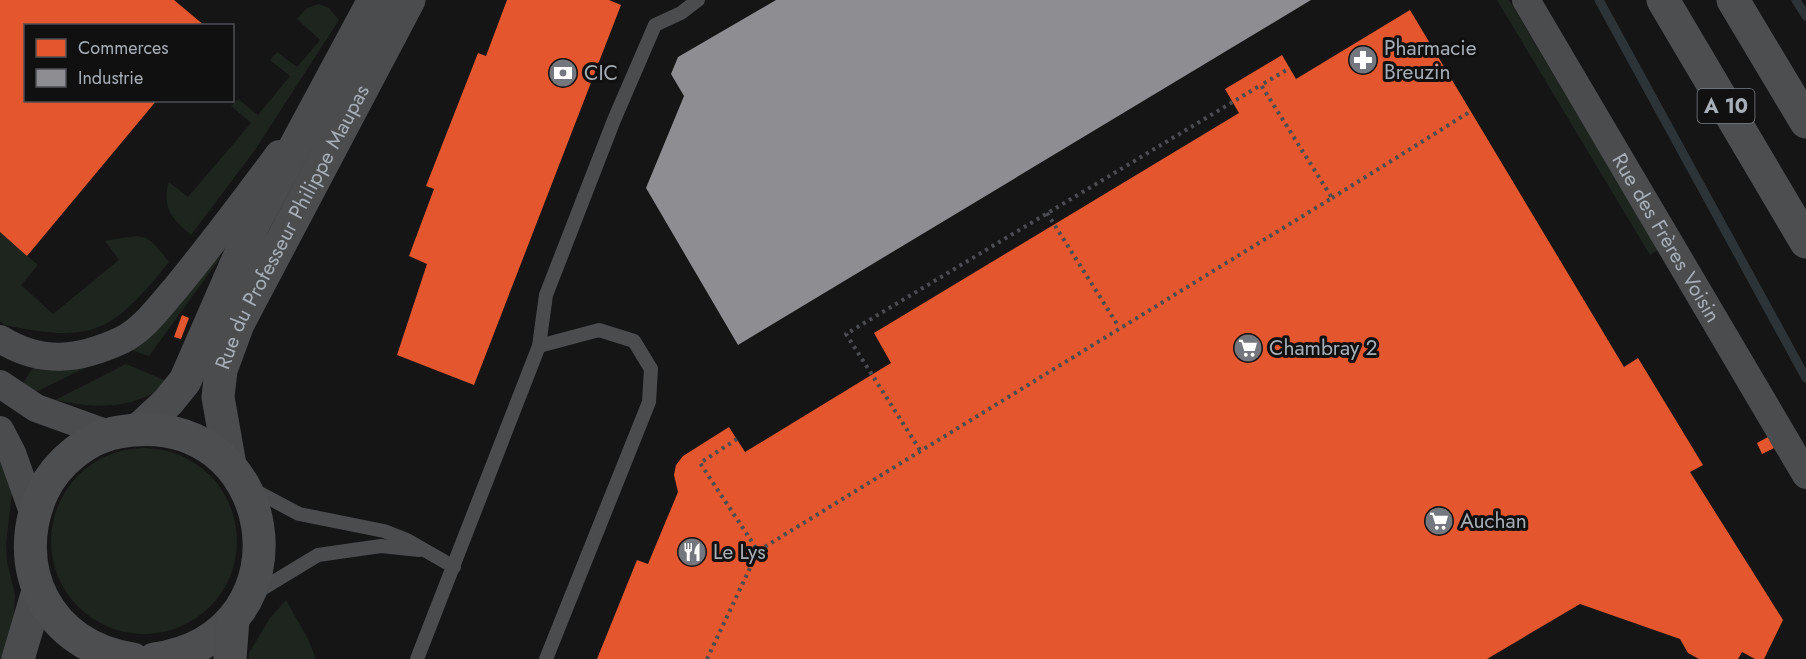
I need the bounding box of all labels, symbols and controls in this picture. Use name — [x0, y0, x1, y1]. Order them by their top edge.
legend — [24, 24, 234, 102]
place label: Pharmacie Breuzin — [1384, 33, 1477, 87]
text: Commerces — [78, 35, 169, 61]
pharmacy icon: Pharmacie Breuzin — [1347, 44, 1379, 76]
bank icon: CIC — [547, 57, 579, 89]
place label: CIC — [584, 58, 618, 88]
text: Industrie — [78, 65, 143, 91]
street label: Rue du Professeur Philippe Maupas — [208, 79, 377, 374]
road number: A 10 — [1698, 89, 1754, 123]
street label: Rue des Frères Voisin — [1605, 147, 1728, 328]
supermarket icon: Chambray 2 — [1232, 332, 1264, 364]
place label: Chambray 2 — [1269, 333, 1378, 363]
supermarket icon: Auchan — [1423, 505, 1455, 537]
place label: Auchan — [1460, 506, 1527, 536]
restaurant icon: Le Lys — [676, 536, 708, 568]
place label: Le Lys — [713, 537, 766, 567]

